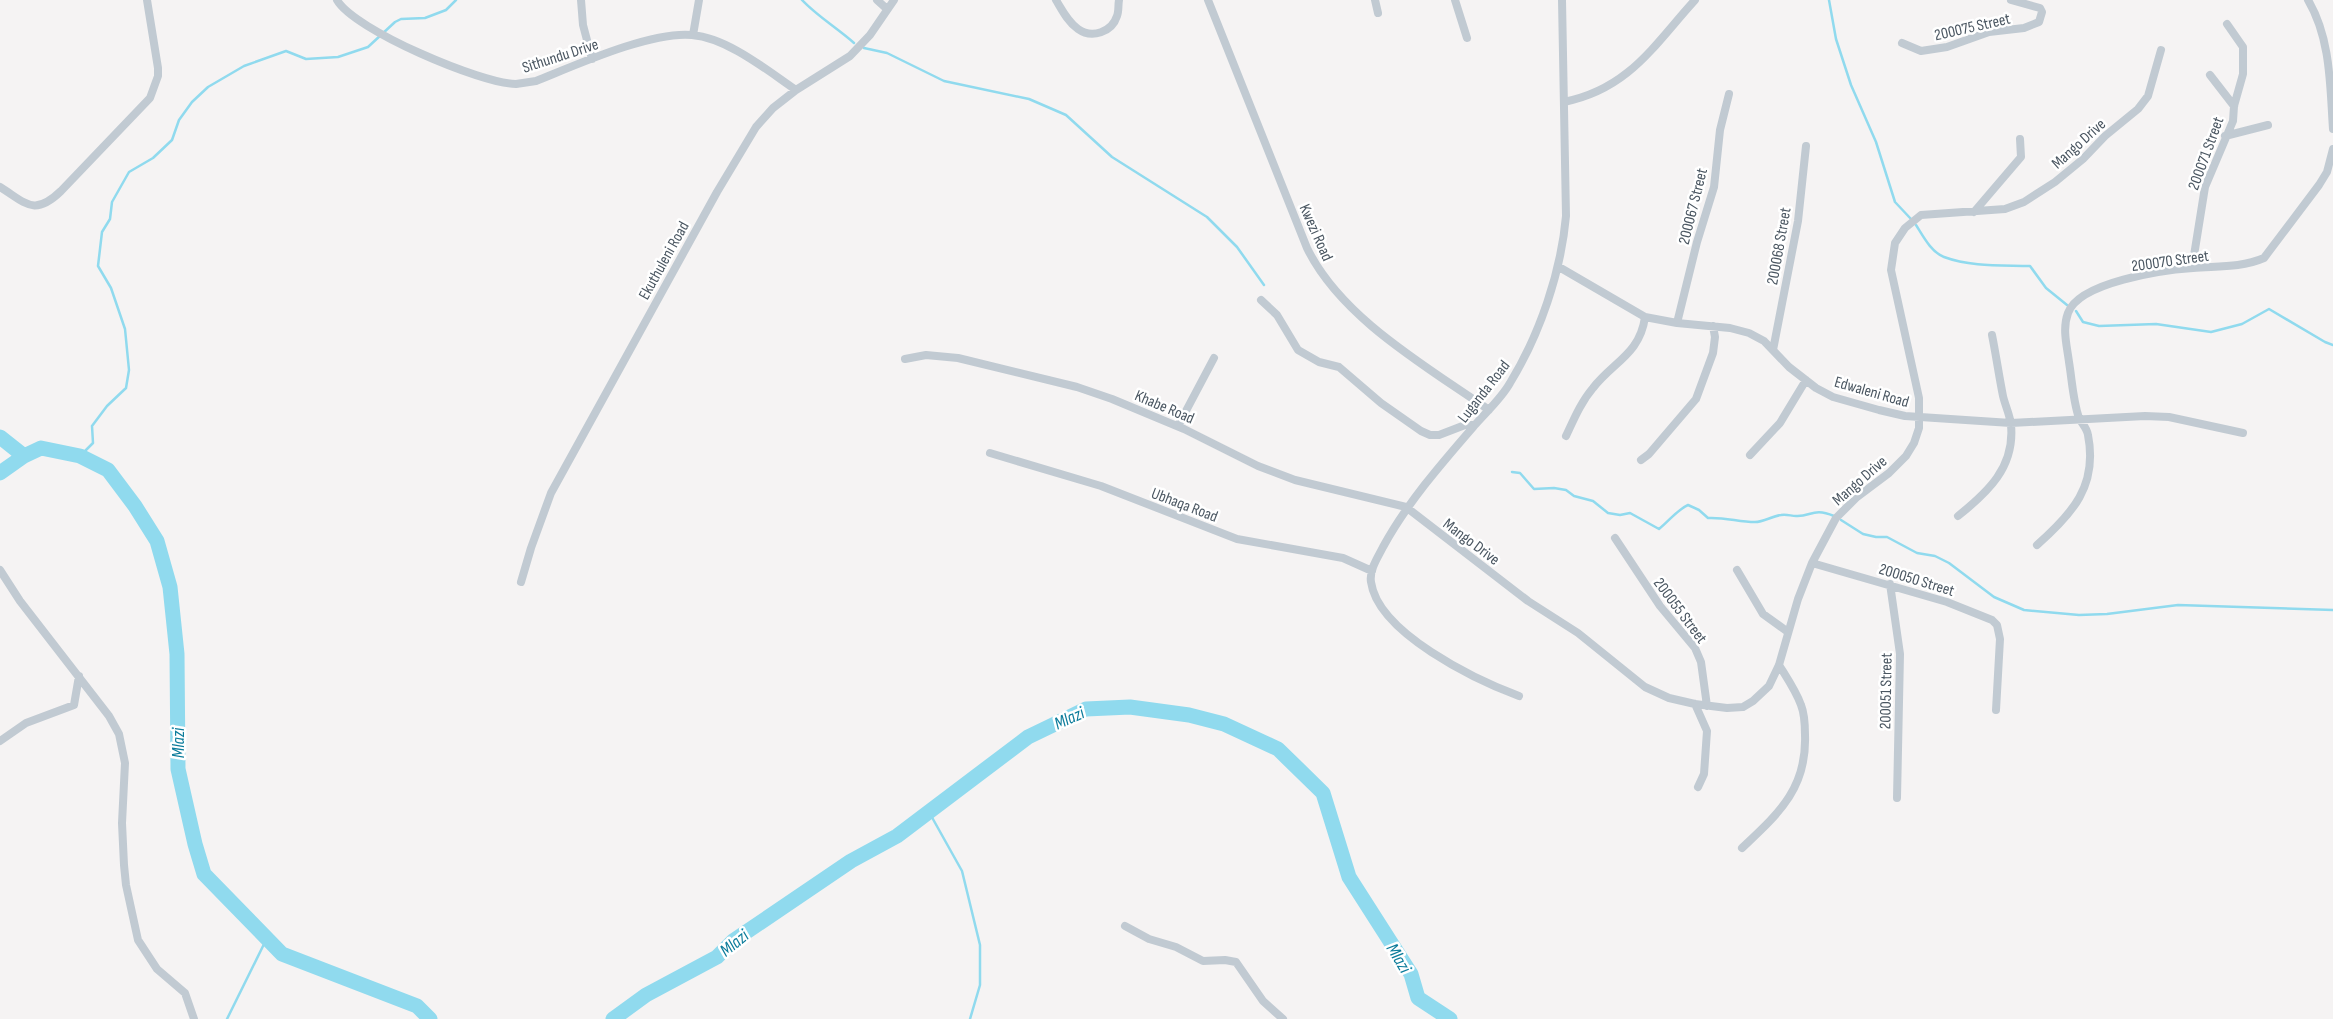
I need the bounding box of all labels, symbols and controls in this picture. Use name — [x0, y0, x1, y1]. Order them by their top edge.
street label: 200075 Street — [1933, 10, 2012, 45]
street label: Sithundu Drive — [520, 35, 601, 78]
street label: 200071 Street — [2184, 114, 2228, 193]
street label: Mango Drive — [2048, 115, 2110, 173]
street label: 200067 Street — [1675, 166, 1712, 246]
street label: Kwezi Road — [1295, 201, 1337, 264]
street label: 200068 Street — [1763, 206, 1796, 286]
street label: Ekuthuleni Road — [635, 218, 694, 303]
street label: 200070 Street — [2130, 247, 2210, 276]
street label: Luganda Road — [1454, 357, 1514, 427]
street label: Edwaleni Road — [1832, 373, 1911, 412]
street label: Khabe Road — [1132, 386, 1197, 428]
street label: Mango Drive — [1829, 452, 1891, 510]
street label: Ubhaqa Road — [1149, 484, 1220, 527]
street label: Mango Drive — [1439, 515, 1503, 570]
street label: 200050 Street — [1877, 560, 1957, 601]
street label: 200055 Street — [1649, 574, 1711, 648]
street label: 200051 Street — [1876, 653, 1897, 729]
water label: Mlazi — [1051, 702, 1088, 734]
water label: Mlazi — [168, 727, 189, 758]
water label: Mlazi — [716, 925, 753, 961]
water label: Mlazi — [1382, 940, 1416, 977]

